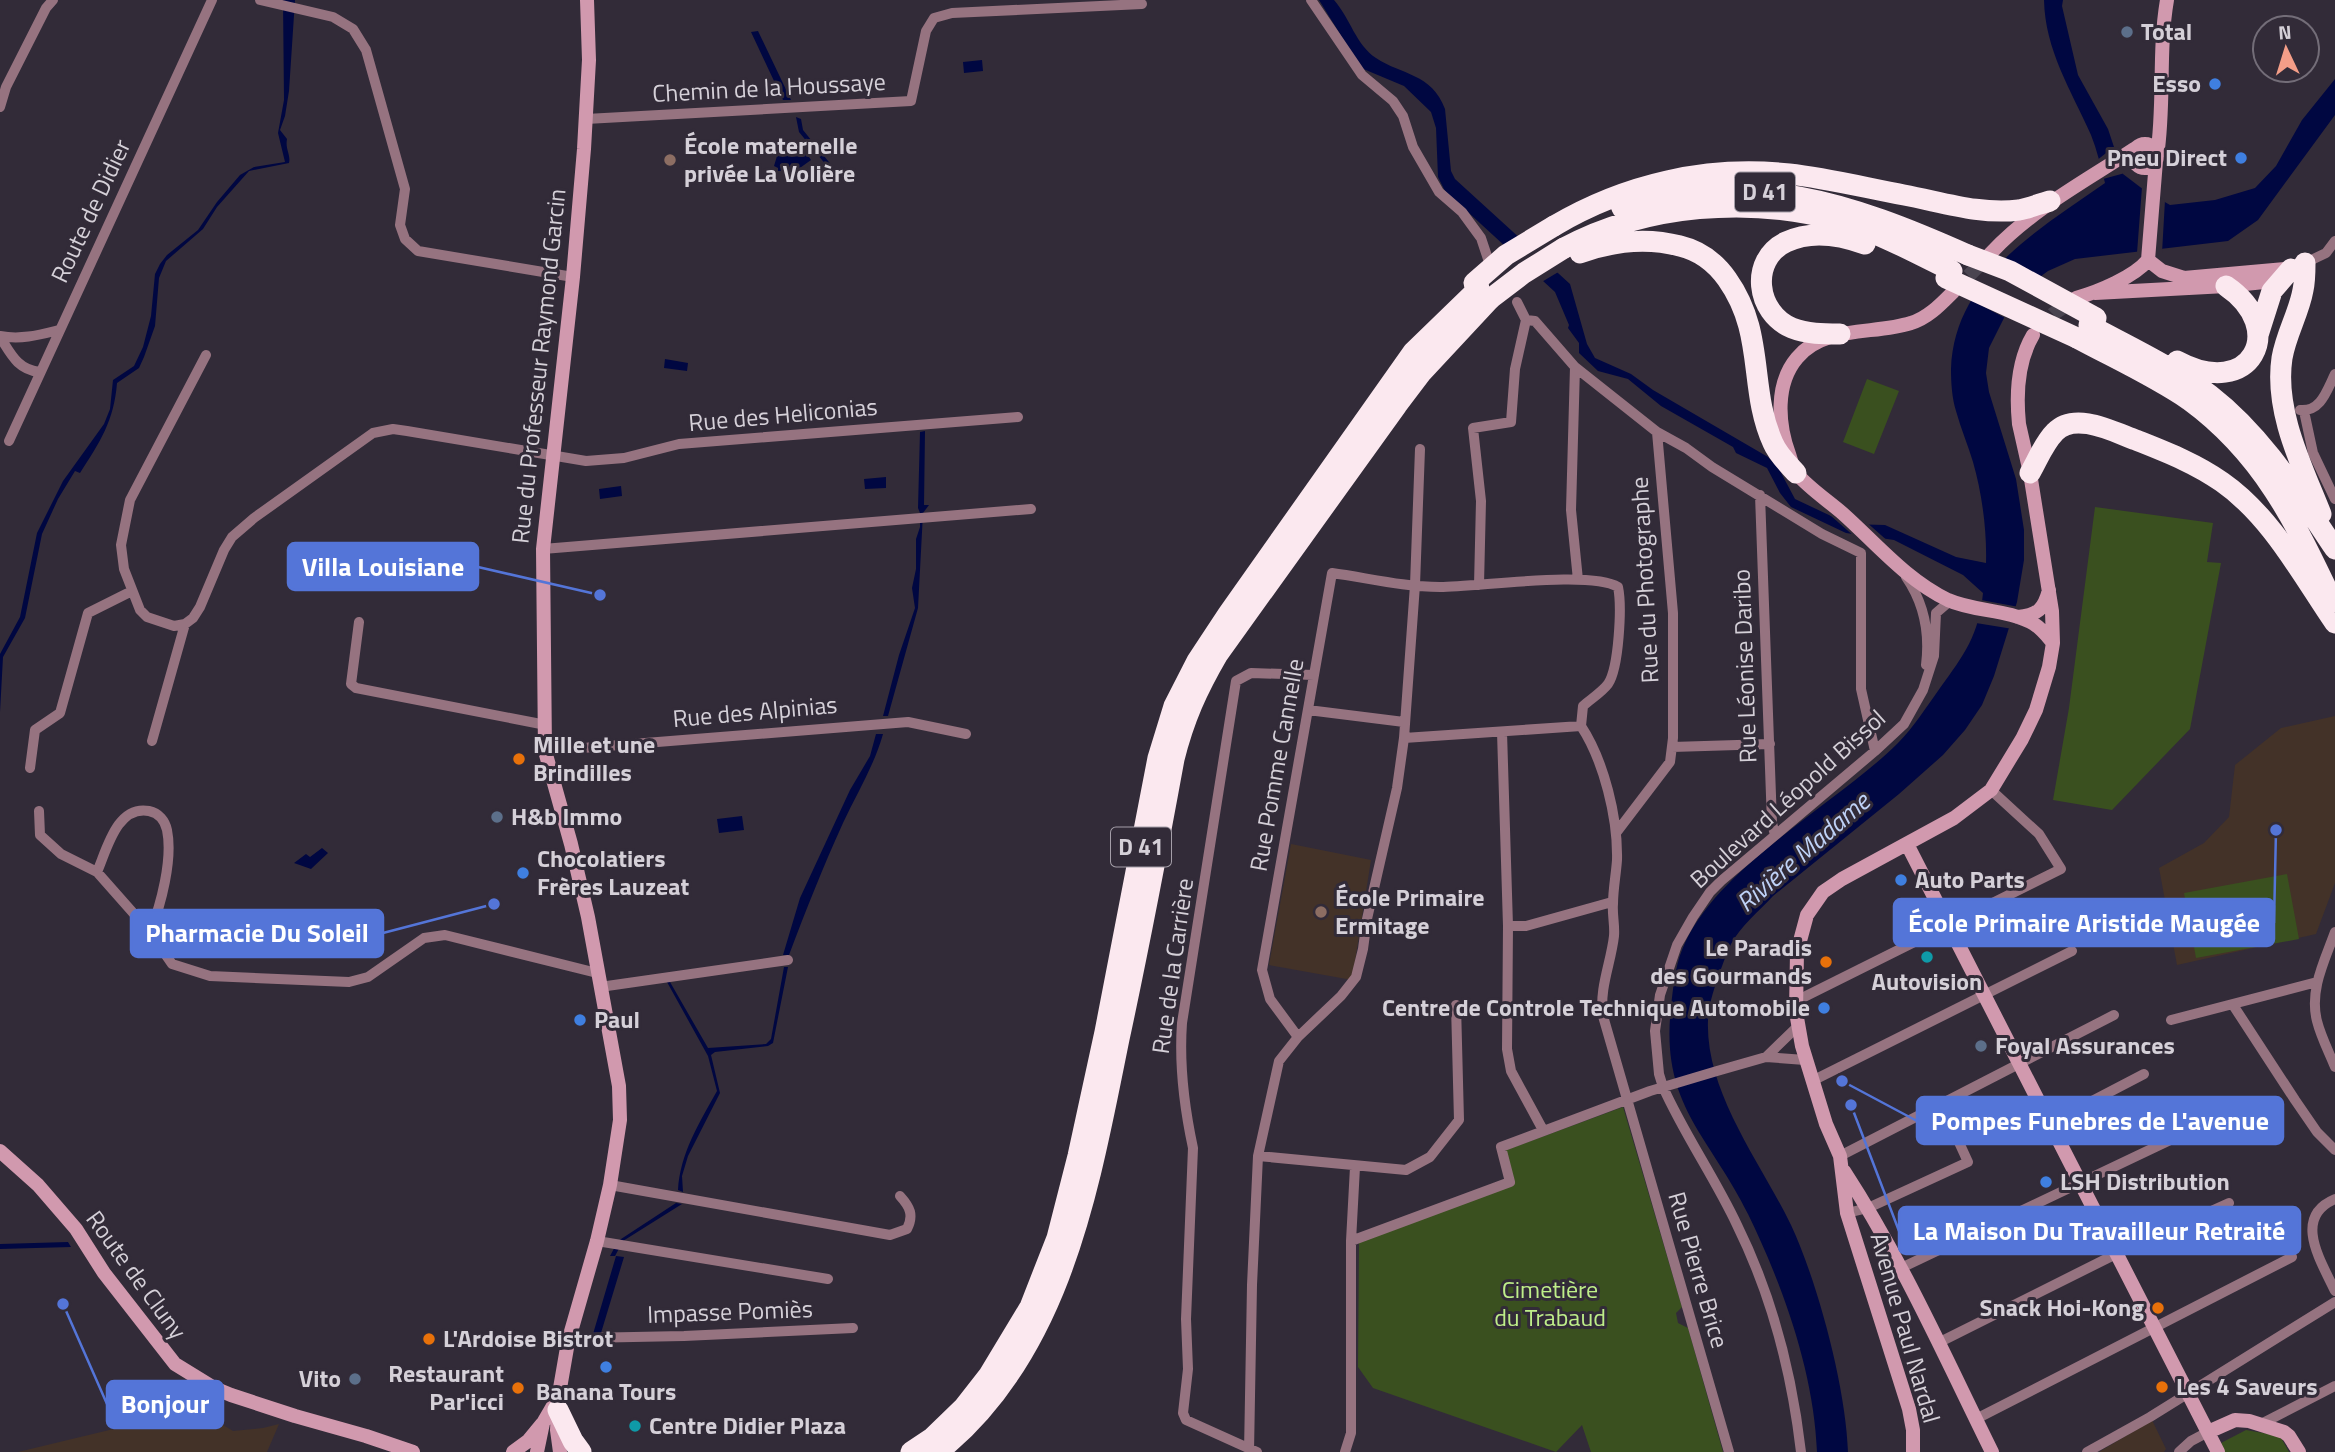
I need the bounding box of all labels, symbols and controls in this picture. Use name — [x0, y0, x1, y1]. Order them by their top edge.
place label: Total — [2141, 13, 2192, 49]
north arrow — [2251, 14, 2321, 84]
text: N — [2277, 17, 2292, 46]
marker: Total — [2119, 24, 2135, 40]
street label: Chemin de la Houssaye — [651, 63, 887, 111]
place label: Esso — [2152, 65, 2201, 101]
marker: Esso — [2207, 76, 2223, 92]
place label: École maternelle privée La Volière — [684, 127, 858, 191]
street label: Route de Didier — [41, 133, 139, 288]
place label: Pneu Direct — [2107, 139, 2227, 175]
marker: Pneu Direct — [2233, 150, 2249, 166]
marker: École maternelle privée La Volière — [662, 152, 678, 168]
road number: D 41 — [1735, 172, 1795, 211]
street label: Rue du Professeur Raymond Garcin — [501, 187, 575, 545]
street label: Rue des Heliconias — [687, 388, 879, 440]
street label: Rue du Photographe — [1621, 476, 1667, 684]
callout: Villa Louisiane — [288, 543, 478, 590]
text: Villa Louisiane — [302, 547, 464, 586]
street label: Rue Léonise Daribo — [1723, 568, 1765, 764]
street label: Rue Pomme Cannelle — [1240, 656, 1312, 874]
street label: Rue des Alpinias — [671, 686, 839, 736]
street label: Boulevard Léopold Bissol — [1681, 700, 1893, 896]
place label: Mille et une Brindilles — [533, 726, 655, 790]
marker: Mille et une Brindilles — [511, 751, 527, 767]
water label: Rivière Madame — [1727, 781, 1880, 921]
place label: H&b Immo — [511, 798, 622, 834]
marker: H&b Immo — [489, 809, 505, 825]
road number: D 41 — [1111, 828, 1171, 866]
place label: Chocolatiers Frères Lauzeat — [537, 840, 690, 904]
place label: Auto Parts — [1915, 861, 2025, 897]
marker: Chocolatiers Frères Lauzeat — [515, 865, 531, 881]
marker: Auto Parts — [1893, 872, 1909, 888]
street label: Rue de la Carrière — [1142, 876, 1202, 1056]
place label: École Primaire Ermitage — [1335, 879, 1485, 943]
callout: École Primaire Aristide Maugée — [1894, 899, 2274, 946]
text: École Primaire Aristide Maugée — [1908, 903, 2260, 942]
marker: École Primaire Ermitage — [1313, 904, 1329, 920]
callout: Pharmacie Du Soleil — [131, 910, 383, 957]
text: Pharmacie Du Soleil — [145, 913, 369, 952]
place label: Le Paradis des Gourmands — [1650, 929, 1812, 993]
marker: Autovision — [1919, 949, 1935, 965]
marker: Le Paradis des Gourmands — [1818, 954, 1834, 970]
place label: Autovision — [1872, 963, 1982, 999]
place label: Centre de Controle Technique Automobile — [1382, 989, 1810, 1025]
marker: Centre de Controle Technique Automobile — [1816, 1000, 1832, 1016]
place label: Paul — [594, 1001, 640, 1037]
marker: Paul — [572, 1012, 588, 1028]
place label: Foyal Assurances — [1995, 1027, 2175, 1063]
marker: Foyal Assurances — [1973, 1038, 1989, 1054]
callout: Pompes Funebres de L'avenue — [1917, 1097, 2283, 1144]
text: Pompes Funebres de L'avenue — [1931, 1101, 2269, 1140]
place label: LSH Distribution — [2060, 1163, 2230, 1199]
marker: LSH Distribution — [2038, 1174, 2054, 1190]
street label: Rue Pierre Brice — [1659, 1187, 1738, 1352]
street label: Route de Cluny — [78, 1203, 196, 1347]
callout: La Maison Du Travailleur Retraité — [1899, 1207, 2300, 1254]
text: La Maison Du Travailleur Retraité — [1913, 1211, 2285, 1250]
street label: Avenue Paul Nardal — [1862, 1228, 1950, 1427]
park label: Cimetière du Trabaud — [1494, 1271, 1606, 1335]
place label: Snack Hoi-Kong — [1980, 1289, 2144, 1325]
street label: Impasse Pomiès — [646, 1290, 813, 1332]
marker: Snack Hoi-Kong — [2150, 1300, 2166, 1316]
place label: L'Ardoise Bistrot — [443, 1320, 613, 1356]
marker: L'Ardoise Bistrot — [421, 1331, 437, 1347]
place label: Restaurant Par'icci — [388, 1355, 504, 1419]
marker: Banana Tours — [598, 1359, 614, 1375]
place label: Vito — [299, 1360, 341, 1396]
place label: Les 4 Saveurs — [2176, 1368, 2318, 1404]
marker: Vito — [347, 1371, 363, 1387]
place label: Banana Tours — [536, 1373, 676, 1409]
marker: Les 4 Saveurs — [2154, 1379, 2170, 1395]
marker: Restaurant Par'icci — [510, 1380, 526, 1396]
callout: Bonjour — [107, 1381, 223, 1428]
text: Bonjour — [121, 1384, 210, 1423]
place label: Centre Didier Plaza — [649, 1407, 846, 1443]
marker: Centre Didier Plaza — [627, 1418, 643, 1434]

